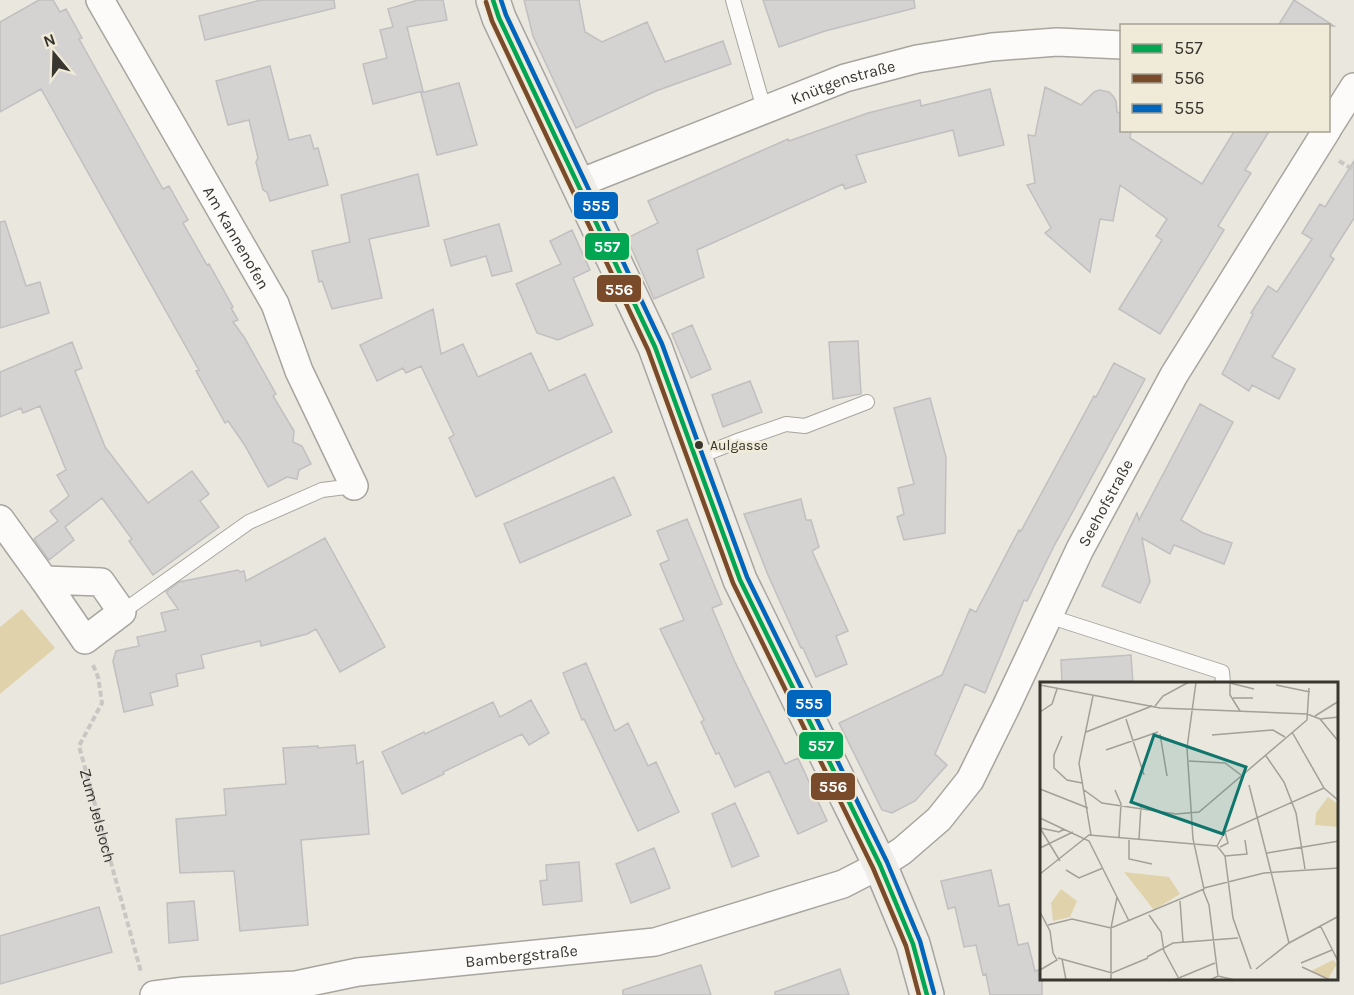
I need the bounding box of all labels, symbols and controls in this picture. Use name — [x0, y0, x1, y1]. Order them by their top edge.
north arrow — [24, 24, 84, 84]
legend — [1120, 24, 1330, 132]
text: N — [41, 29, 58, 51]
text: 557 — [1174, 37, 1203, 59]
street label: Knütgenstraße — [788, 56, 897, 108]
text: 556 — [1174, 67, 1205, 89]
text: 555 — [1174, 97, 1204, 119]
street label: Am Kannenofen — [200, 183, 274, 292]
line badge: 555 — [573, 191, 619, 220]
text: 555 — [582, 196, 610, 215]
line badge: 557 — [584, 232, 630, 261]
text: 557 — [594, 237, 620, 256]
line badge: 556 — [596, 274, 642, 303]
text: 556 — [605, 280, 633, 299]
place label: Aulgasse — [710, 437, 768, 454]
marker: Aulgasse — [693, 439, 705, 451]
street label: Seehofstraße — [1074, 456, 1136, 550]
inset map — [1040, 682, 1339, 980]
line badge: 555 — [786, 689, 832, 718]
text: 555 — [795, 694, 823, 713]
line badge: 557 — [798, 731, 844, 760]
text: 557 — [808, 736, 834, 755]
street label: Zum Jelsloch — [76, 766, 120, 865]
line badge: 556 — [810, 772, 856, 801]
text: 556 — [819, 777, 847, 796]
street label: Bambergstraße — [464, 940, 579, 971]

